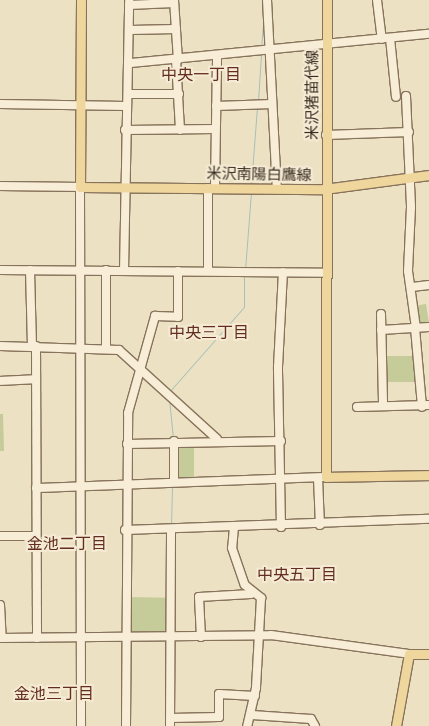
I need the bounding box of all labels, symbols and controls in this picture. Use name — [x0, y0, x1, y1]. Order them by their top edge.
street label: 米沢猪苗代線 — [304, 50, 322, 140]
district label: 中央一丁目 — [161, 65, 241, 85]
street label: 米沢南陽白鷹線 — [206, 165, 312, 185]
district label: 中央三丁目 — [169, 323, 249, 343]
district label: 金池二丁目 — [27, 534, 107, 554]
district label: 中央五丁目 — [257, 565, 337, 585]
district label: 金池三丁目 — [14, 684, 94, 704]

